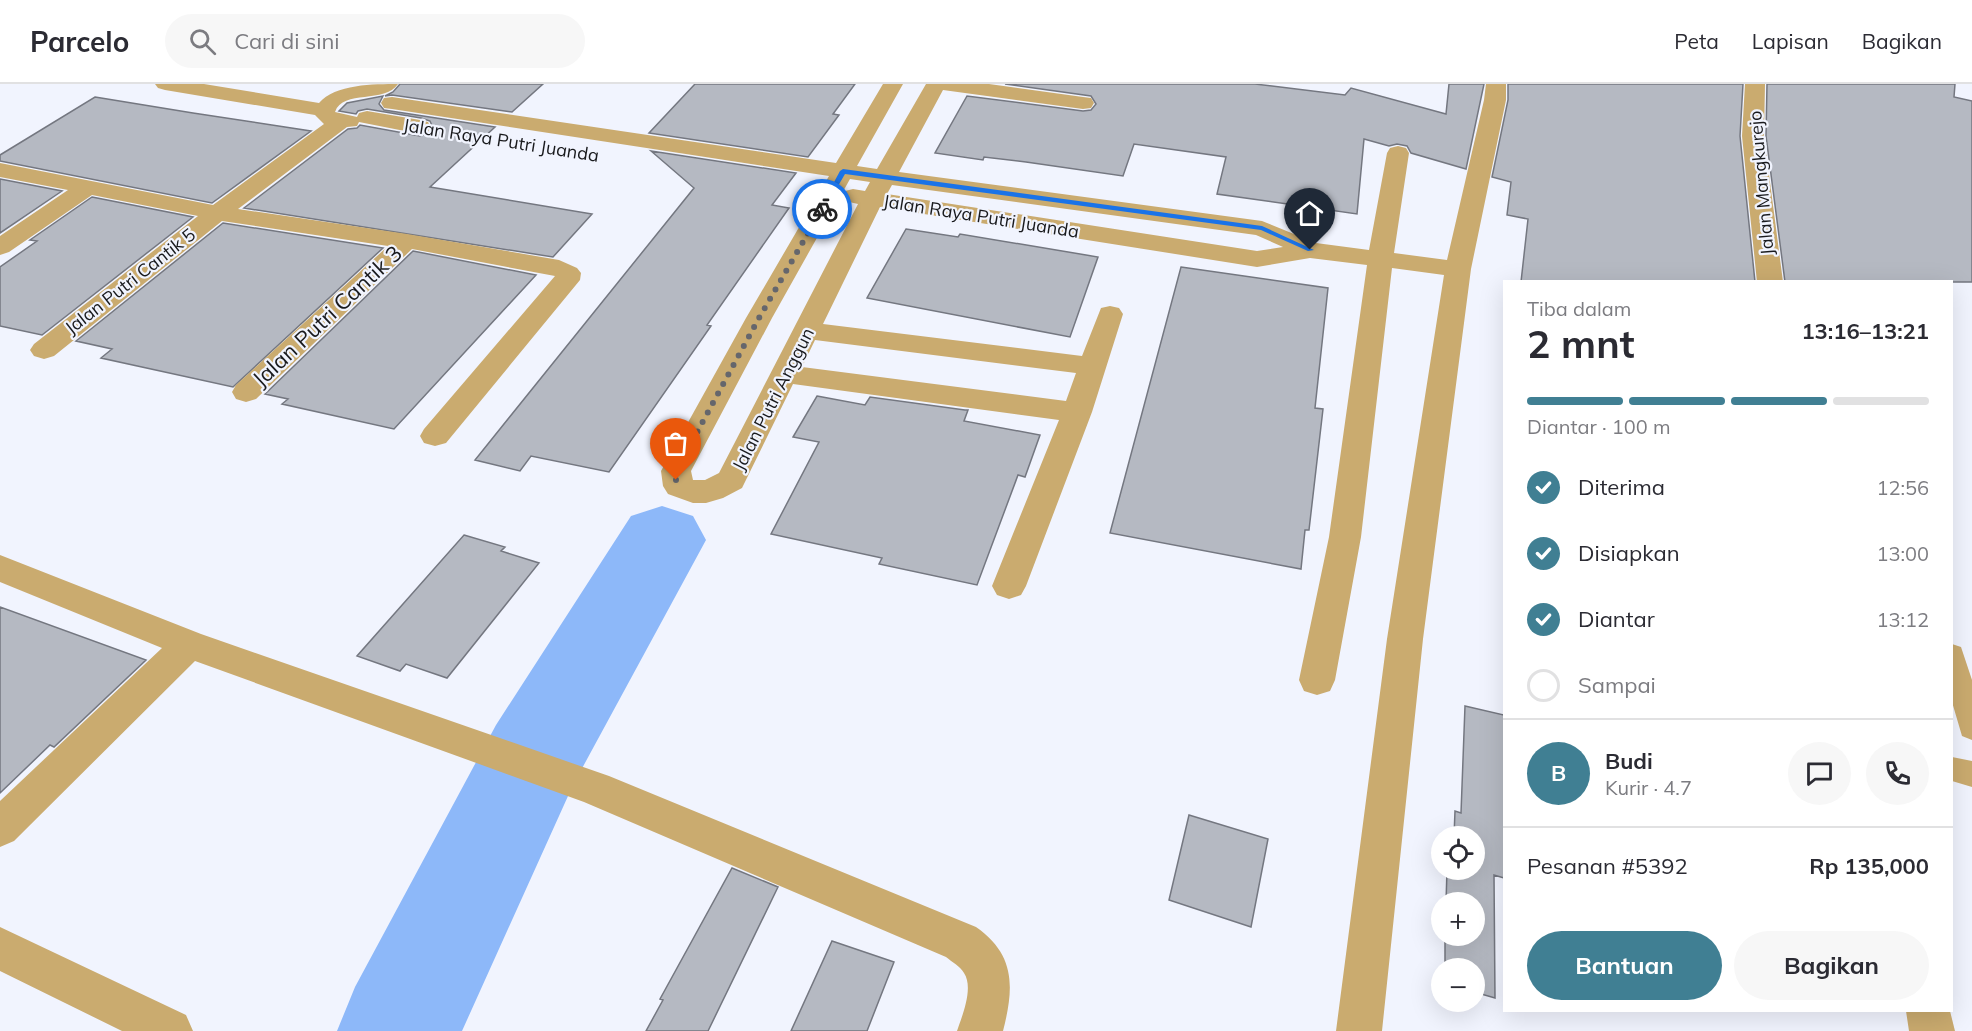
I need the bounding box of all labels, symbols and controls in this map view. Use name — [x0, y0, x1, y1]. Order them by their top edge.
search box — [165, 14, 585, 68]
text: Parcelo — [30, 24, 129, 59]
icon: search — [186, 25, 219, 58]
text: Cari di sini — [234, 27, 340, 55]
text: Peta — [1674, 28, 1719, 54]
text: Lapisan — [1752, 28, 1829, 54]
text: Bagikan — [1862, 28, 1942, 54]
street label: Jalan Mangkurejo — [1743, 110, 1779, 256]
street label: Jalan Raya Putri Juanda — [401, 113, 601, 167]
courier — [792, 179, 852, 239]
pin — [1284, 188, 1335, 250]
street label: Jalan Raya Putri Juanda — [881, 189, 1081, 243]
icon: bike — [806, 193, 839, 226]
icon: home — [1293, 197, 1326, 230]
street label: Jalan Putri Cantik 5 — [60, 223, 200, 339]
street label: Jalan Putri Cantik 3 — [246, 239, 408, 393]
text: Tiba dalam — [1527, 296, 1631, 321]
text: 13:16–13:21 — [1801, 317, 1929, 345]
text: 2 mnt — [1527, 319, 1634, 368]
street label: Jalan Putri Anggun — [727, 324, 819, 474]
text: Diantar · 100 m — [1527, 414, 1671, 439]
pin — [650, 418, 701, 480]
icon: bag — [659, 427, 692, 460]
icon: check — [1527, 471, 1560, 504]
text: Diterima — [1578, 473, 1665, 501]
text: 12:56 — [1876, 475, 1929, 500]
icon: check — [1527, 537, 1560, 570]
text: Disiapkan — [1578, 539, 1680, 567]
text: 13:00 — [1876, 541, 1929, 566]
icon: check — [1527, 603, 1560, 636]
text: Diantar — [1578, 605, 1655, 633]
text: 13:12 — [1876, 607, 1929, 632]
text: Sampai — [1578, 671, 1656, 699]
button: chat — [1788, 742, 1851, 805]
button: phone — [1866, 742, 1929, 805]
text: Budi — [1605, 747, 1653, 775]
text: B — [1551, 759, 1566, 787]
text: Kurir · 4.7 — [1605, 775, 1692, 800]
map controls — [1431, 826, 1485, 1012]
button: locate — [1431, 826, 1485, 880]
text: Pesanan #5392 — [1527, 852, 1688, 880]
text: Rp 135,000 — [1809, 852, 1929, 880]
button: + — [1431, 892, 1485, 946]
button: Bantuan — [1527, 931, 1722, 1000]
button: Bagikan — [1734, 931, 1929, 1000]
button: − — [1431, 958, 1485, 1012]

